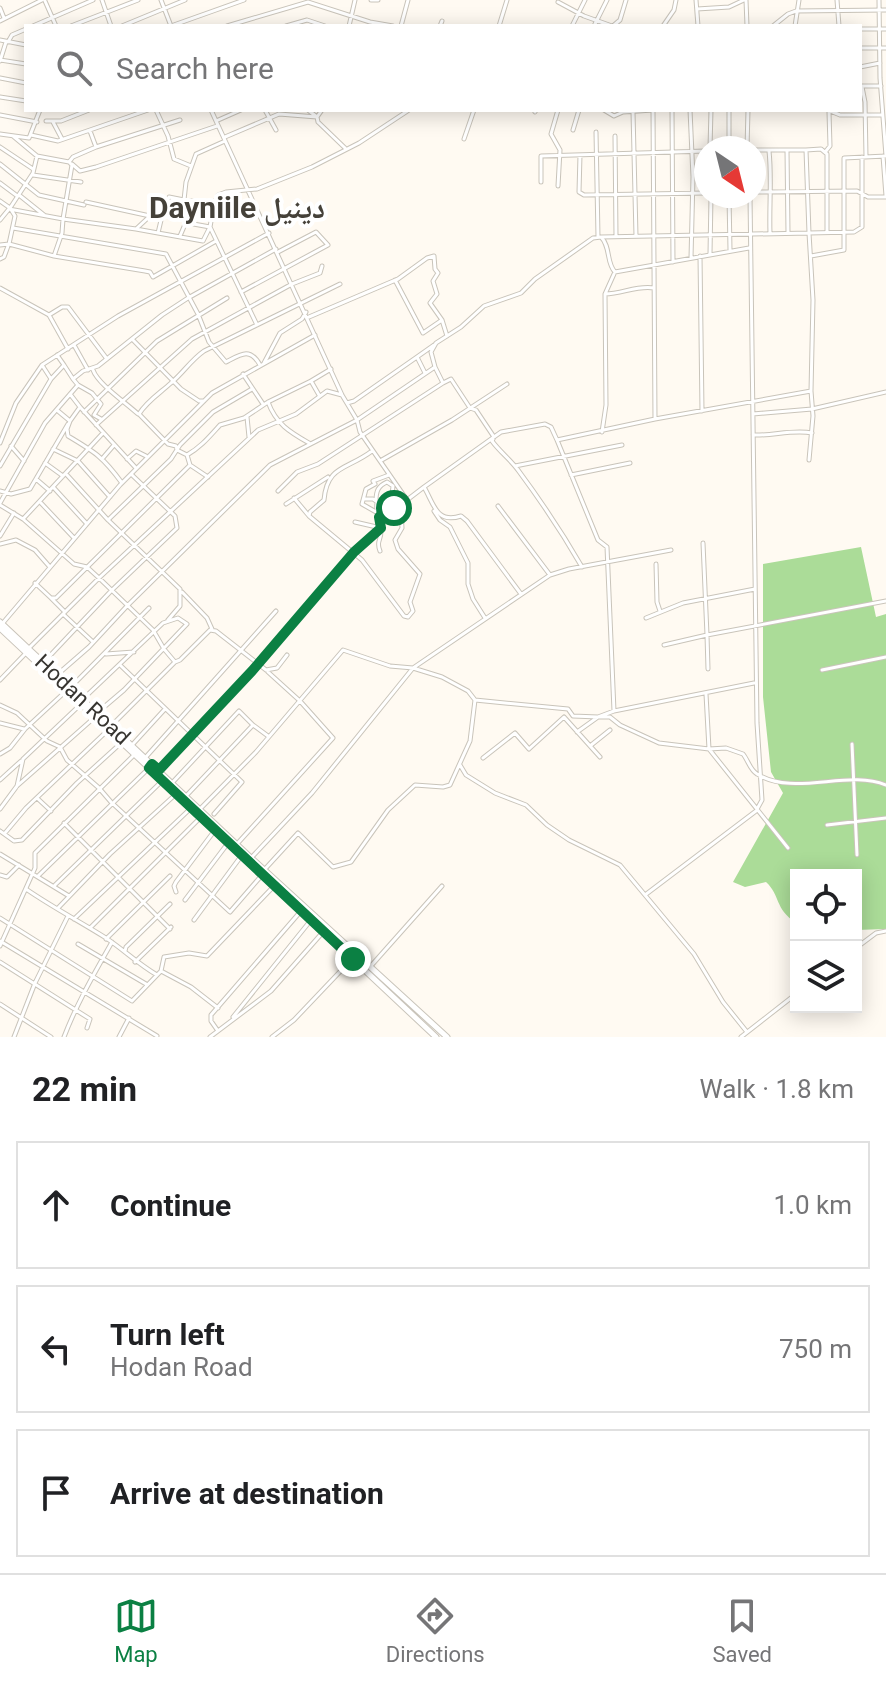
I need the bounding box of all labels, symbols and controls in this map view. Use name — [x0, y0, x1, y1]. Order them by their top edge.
search box — [24, 24, 862, 112]
icon: search — [52, 46, 96, 90]
text: Search here — [116, 51, 274, 86]
north arrow — [694, 136, 766, 208]
district label: Dayniile دينيل — [149, 190, 325, 226]
route start — [376, 490, 412, 526]
street label: Hodan Road — [30, 649, 135, 750]
map controls — [790, 869, 862, 1013]
button: locate — [790, 869, 862, 941]
route end — [335, 941, 371, 977]
button: layers — [790, 941, 862, 1013]
text: 22 min — [32, 1069, 137, 1109]
text: Walk · 1.8 km — [700, 1074, 854, 1104]
icon: ahead — [34, 1183, 78, 1227]
text: Continue — [110, 1188, 231, 1223]
text: 1.0 km — [773, 1190, 852, 1220]
text: Turn left — [110, 1317, 225, 1352]
icon: left — [34, 1327, 78, 1371]
text: 750 m — [779, 1334, 852, 1364]
text: Hodan Road — [110, 1352, 253, 1382]
icon: arrive — [34, 1471, 78, 1515]
text: Arrive at destination — [110, 1476, 384, 1511]
tab: Map — [114, 1594, 158, 1667]
tab: Directions — [386, 1594, 485, 1667]
tab: Saved — [713, 1594, 772, 1667]

